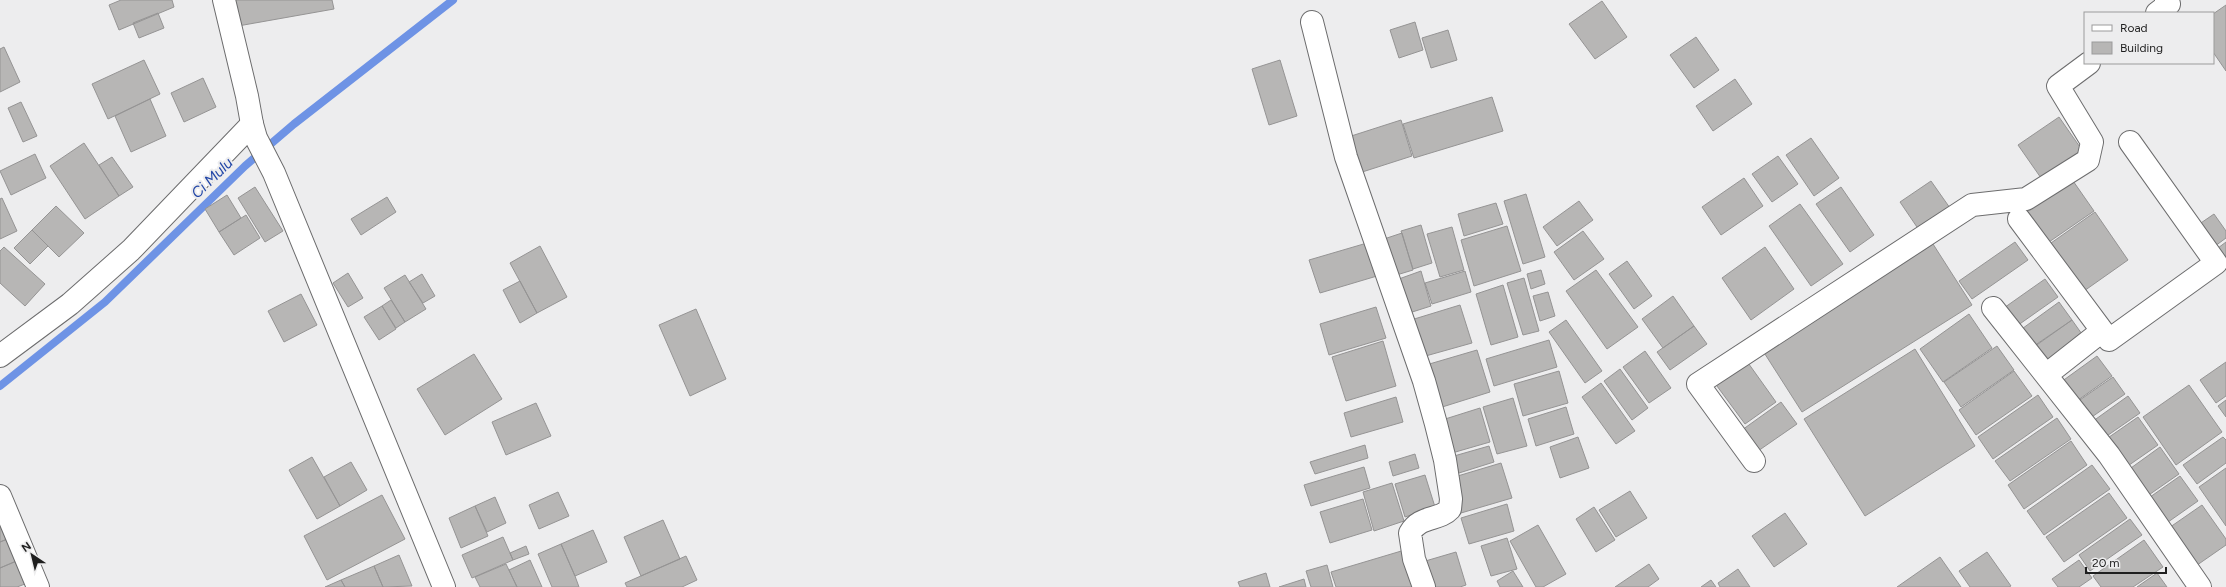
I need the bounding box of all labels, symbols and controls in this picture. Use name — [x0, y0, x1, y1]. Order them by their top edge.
legend — [2084, 12, 2214, 64]
text: Road — [2120, 21, 2148, 35]
text: Building — [2120, 41, 2163, 55]
water label: Ci Mulu — [187, 154, 237, 202]
north arrow — [12, 535, 52, 575]
text: N — [19, 539, 34, 555]
scale bar — [2086, 549, 2166, 575]
text: 20 m — [2092, 556, 2120, 570]

